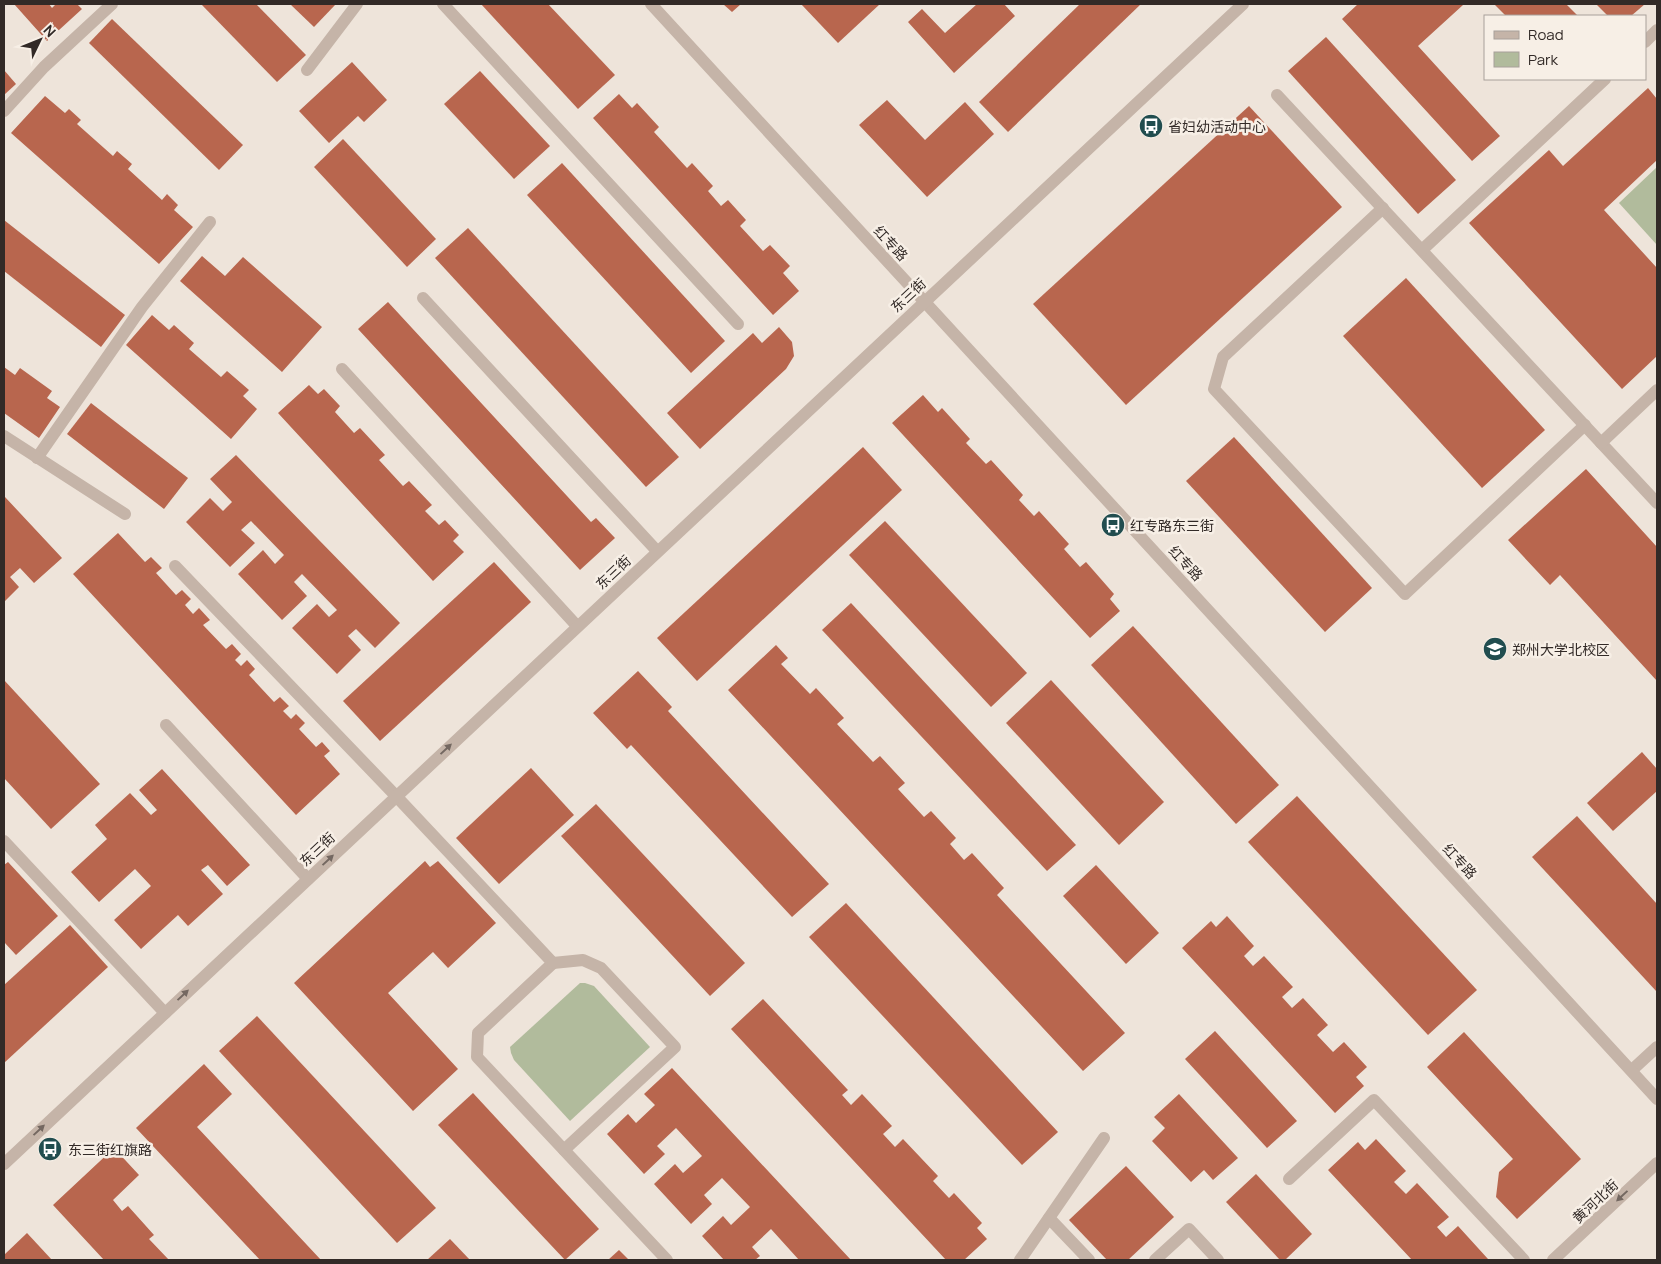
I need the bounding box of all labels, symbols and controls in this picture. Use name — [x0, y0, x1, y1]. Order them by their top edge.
north arrow — [15, 15, 65, 65]
legend — [1484, 15, 1646, 80]
text: N — [39, 21, 60, 41]
text: Road — [1528, 24, 1564, 45]
text: Park — [1528, 49, 1558, 70]
bus stop icon: 省妇幼活动中心 — [1138, 113, 1164, 139]
place label: 省妇幼活动中心 — [1168, 117, 1266, 136]
street label: 红专路 — [870, 221, 912, 265]
street label: 东三街 — [886, 274, 930, 316]
bus stop icon: 红专路东三街 — [1100, 512, 1126, 538]
place label: 红专路东三街 — [1130, 516, 1214, 535]
street label: 红专路 — [1165, 541, 1207, 585]
street label: 东三街 — [591, 551, 635, 593]
school or university icon: 郑州大学北校区 — [1482, 636, 1508, 662]
place label: 郑州大学北校区 — [1512, 640, 1610, 659]
one-way arrow — [440, 743, 452, 755]
street label: 东三街 — [295, 828, 339, 870]
street label: 红专路 — [1439, 839, 1481, 883]
one-way arrow — [321, 854, 333, 866]
one-way arrow — [177, 989, 189, 1001]
one-way arrow — [33, 1124, 45, 1136]
bus stop icon: 东三街红旗路 — [37, 1136, 63, 1162]
place label: 东三街红旗路 — [68, 1140, 152, 1159]
street label: 黄河北街 — [1568, 1175, 1622, 1227]
one-way arrow — [1616, 1190, 1628, 1202]

